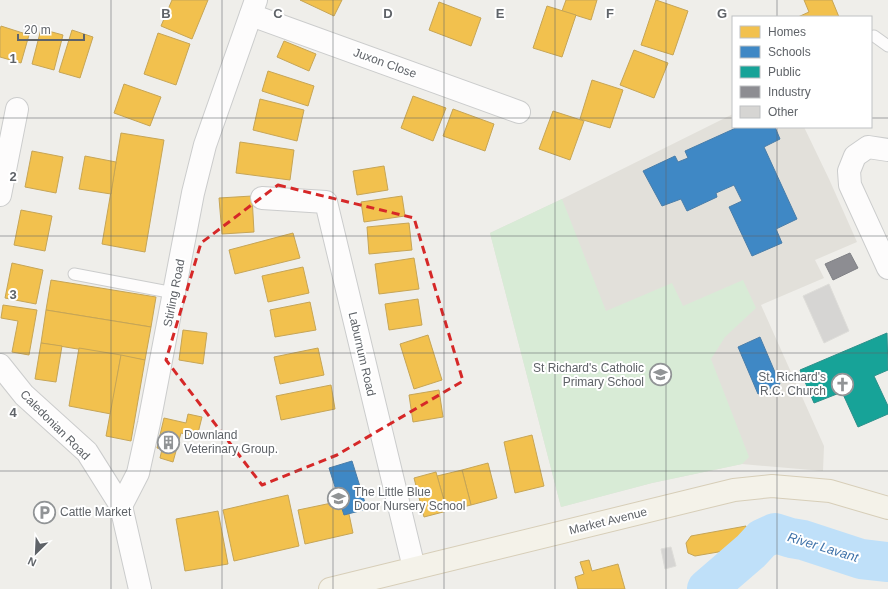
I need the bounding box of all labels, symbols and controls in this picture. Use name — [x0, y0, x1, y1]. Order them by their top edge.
text: B — [161, 6, 171, 21]
text: C — [273, 6, 283, 21]
text: D — [383, 6, 393, 21]
text: E — [496, 6, 505, 21]
text: F — [606, 6, 614, 21]
text: G — [717, 6, 727, 21]
scale bar — [18, 16, 84, 42]
legend — [732, 16, 872, 128]
text: 20 m — [24, 23, 51, 37]
text: Homes — [768, 25, 806, 39]
street label: Juxon Close — [352, 45, 419, 81]
text: Schools — [768, 45, 811, 59]
text: 1 — [9, 51, 17, 66]
text: Public — [768, 65, 801, 79]
text: Industry — [768, 85, 811, 99]
text: Other — [768, 105, 798, 119]
text: 2 — [9, 169, 17, 184]
street label: Stirling Road — [161, 258, 187, 328]
text: 3 — [9, 287, 17, 302]
street label: Laburnum Road — [345, 310, 379, 398]
place label: St Richard's Catholic Primary School — [533, 361, 644, 389]
school or university icon: St Richard's Catholic Primary School — [647, 362, 673, 388]
place label: St. Richard's R.C. Church — [758, 370, 826, 398]
church icon: St. Richard's R.C. Church — [829, 371, 855, 397]
street label: Caledonian Road — [17, 387, 93, 463]
text: 4 — [9, 405, 17, 420]
place label: Downland Veterinary Group. — [184, 428, 278, 456]
building icon: Downland Veterinary Group. — [155, 429, 181, 455]
place label: The Little Blue Door Nursery School — [354, 485, 465, 513]
school or university icon: The Little Blue Door Nursery School — [326, 486, 352, 512]
parking icon: Cattle Market — [31, 499, 57, 525]
street label: Market Avenue — [568, 504, 649, 537]
place label: Cattle Market — [60, 505, 132, 519]
water label: River Lavant — [786, 529, 861, 565]
north arrow — [16, 533, 56, 573]
text: N — [26, 555, 38, 569]

